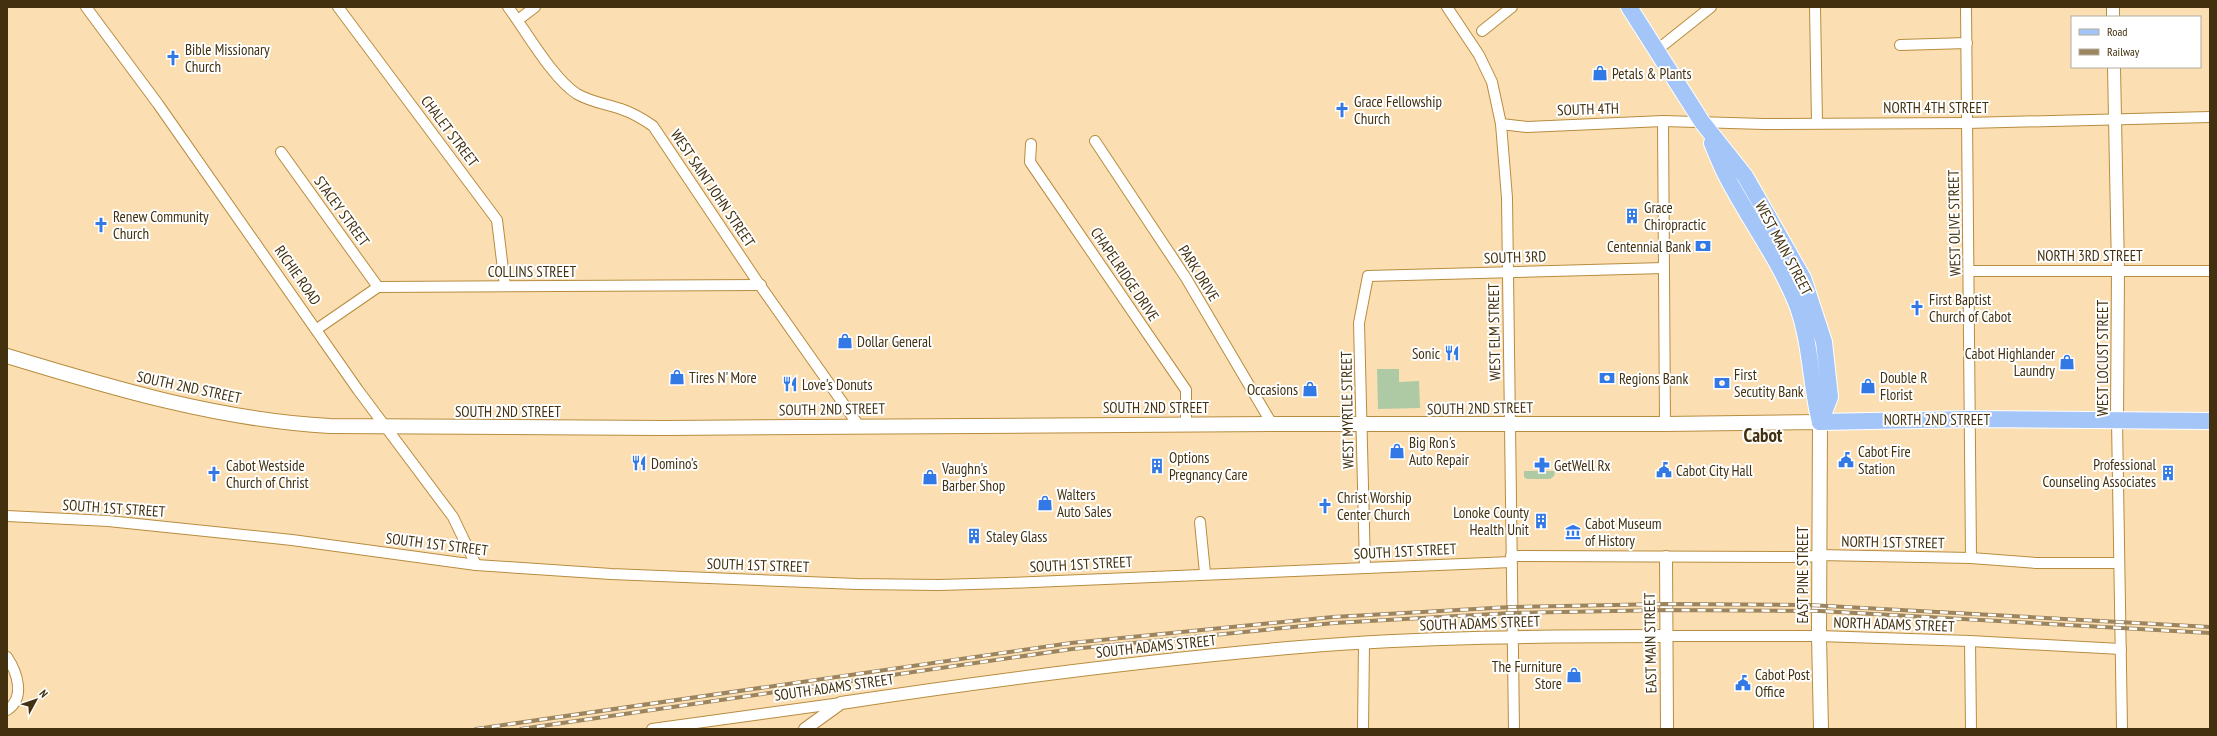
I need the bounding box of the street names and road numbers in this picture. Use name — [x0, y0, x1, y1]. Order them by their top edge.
street label: CHALET STREET — [417, 92, 483, 170]
street label: SOUTH 4TH — [1557, 98, 1619, 120]
street label: NORTH 4TH STREET — [1883, 98, 1989, 117]
street label: WEST SAINT JOHN STREET — [667, 126, 760, 251]
street label: WEST OLIVE STREET — [1944, 169, 1964, 277]
street label: STACEY STREET — [310, 172, 374, 250]
street label: WEST MAIN STREET — [1751, 198, 1817, 298]
street label: CHAPELRIDGE DRIVE — [1087, 224, 1163, 324]
street label: PARK DRIVE — [1174, 241, 1224, 305]
street label: RICHIE ROAD — [271, 242, 325, 309]
street label: SOUTH 3RD — [1484, 246, 1547, 268]
street label: NORTH 3RD STREET — [2037, 246, 2143, 265]
street label: COLLINS STREET — [488, 262, 576, 281]
street label: WEST ELM STREET — [1484, 283, 1504, 381]
street label: WEST LOCUST STREET — [2093, 300, 2112, 416]
street label: WEST MYRTLE STREET — [1336, 351, 1358, 469]
street label: SOUTH 2ND STREET — [135, 367, 243, 407]
street label: SOUTH 2ND STREET — [1103, 398, 1209, 417]
street label: SOUTH 2ND STREET — [1427, 398, 1534, 418]
street label: SOUTH 2ND STREET — [779, 399, 886, 419]
street label: SOUTH 2ND STREET — [455, 402, 561, 421]
street label: NORTH 2ND STREET — [1884, 410, 1991, 429]
street label: SOUTH 1ST STREET — [62, 495, 166, 521]
street label: EAST PINE STREET — [1793, 526, 1812, 624]
street label: SOUTH 1ST STREET — [385, 528, 490, 560]
street label: NORTH 1ST STREET — [1841, 532, 1945, 552]
street label: SOUTH 1ST STREET — [1353, 539, 1457, 563]
street label: SOUTH 1ST STREET — [1029, 552, 1133, 576]
street label: SOUTH 1ST STREET — [706, 554, 810, 576]
street label: EAST MAIN STREET — [1640, 592, 1660, 693]
street label: SOUTH ADAMS STREET — [1419, 611, 1541, 635]
street label: NORTH ADAMS STREET — [1833, 612, 1955, 636]
street label: SOUTH ADAMS STREET — [1095, 630, 1217, 662]
street label: SOUTH ADAMS STREET — [773, 669, 895, 705]

